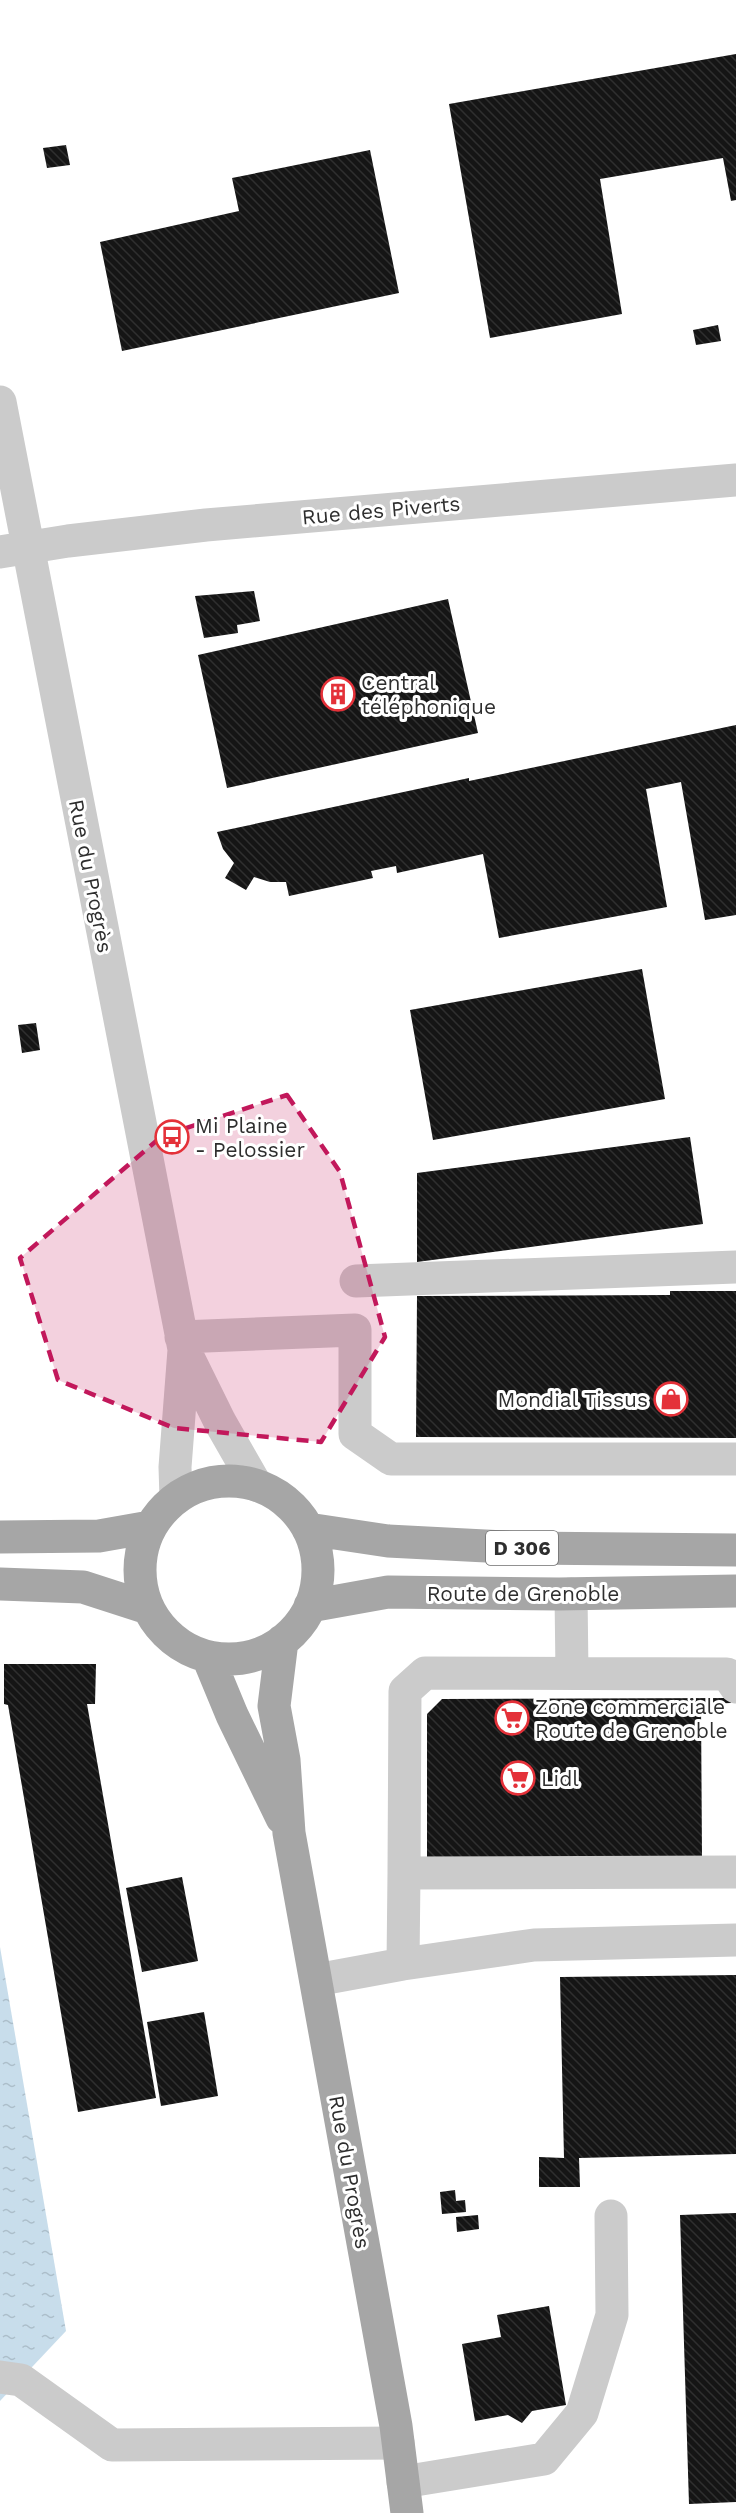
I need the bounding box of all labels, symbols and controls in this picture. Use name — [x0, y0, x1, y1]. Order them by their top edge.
street label: Rue des Piverts — [301, 491, 461, 529]
place label: Central téléphonique — [361, 670, 496, 719]
building icon: Central téléphonique — [320, 676, 356, 712]
street label: Rue du Progrès — [64, 797, 118, 955]
place label: Mi Plaine - Pelossier — [195, 1113, 305, 1162]
bus stop icon: Mi Plaine - Pelossier — [154, 1119, 190, 1155]
shop icon: Mondial Tissus — [653, 1381, 689, 1417]
place label: Mondial Tissus — [498, 1387, 648, 1412]
road number: D 306 — [486, 1531, 558, 1565]
street label: Route de Grenoble — [427, 1581, 619, 1606]
place label: Zone commerciale Route de Grenoble — [535, 1694, 728, 1743]
supermarket icon: Zone commerciale Route de Grenoble — [494, 1700, 530, 1736]
supermarket icon: Lidl — [500, 1760, 536, 1796]
place label: Lidl — [541, 1766, 579, 1791]
street label: Rue du Progrès — [324, 2093, 376, 2251]

